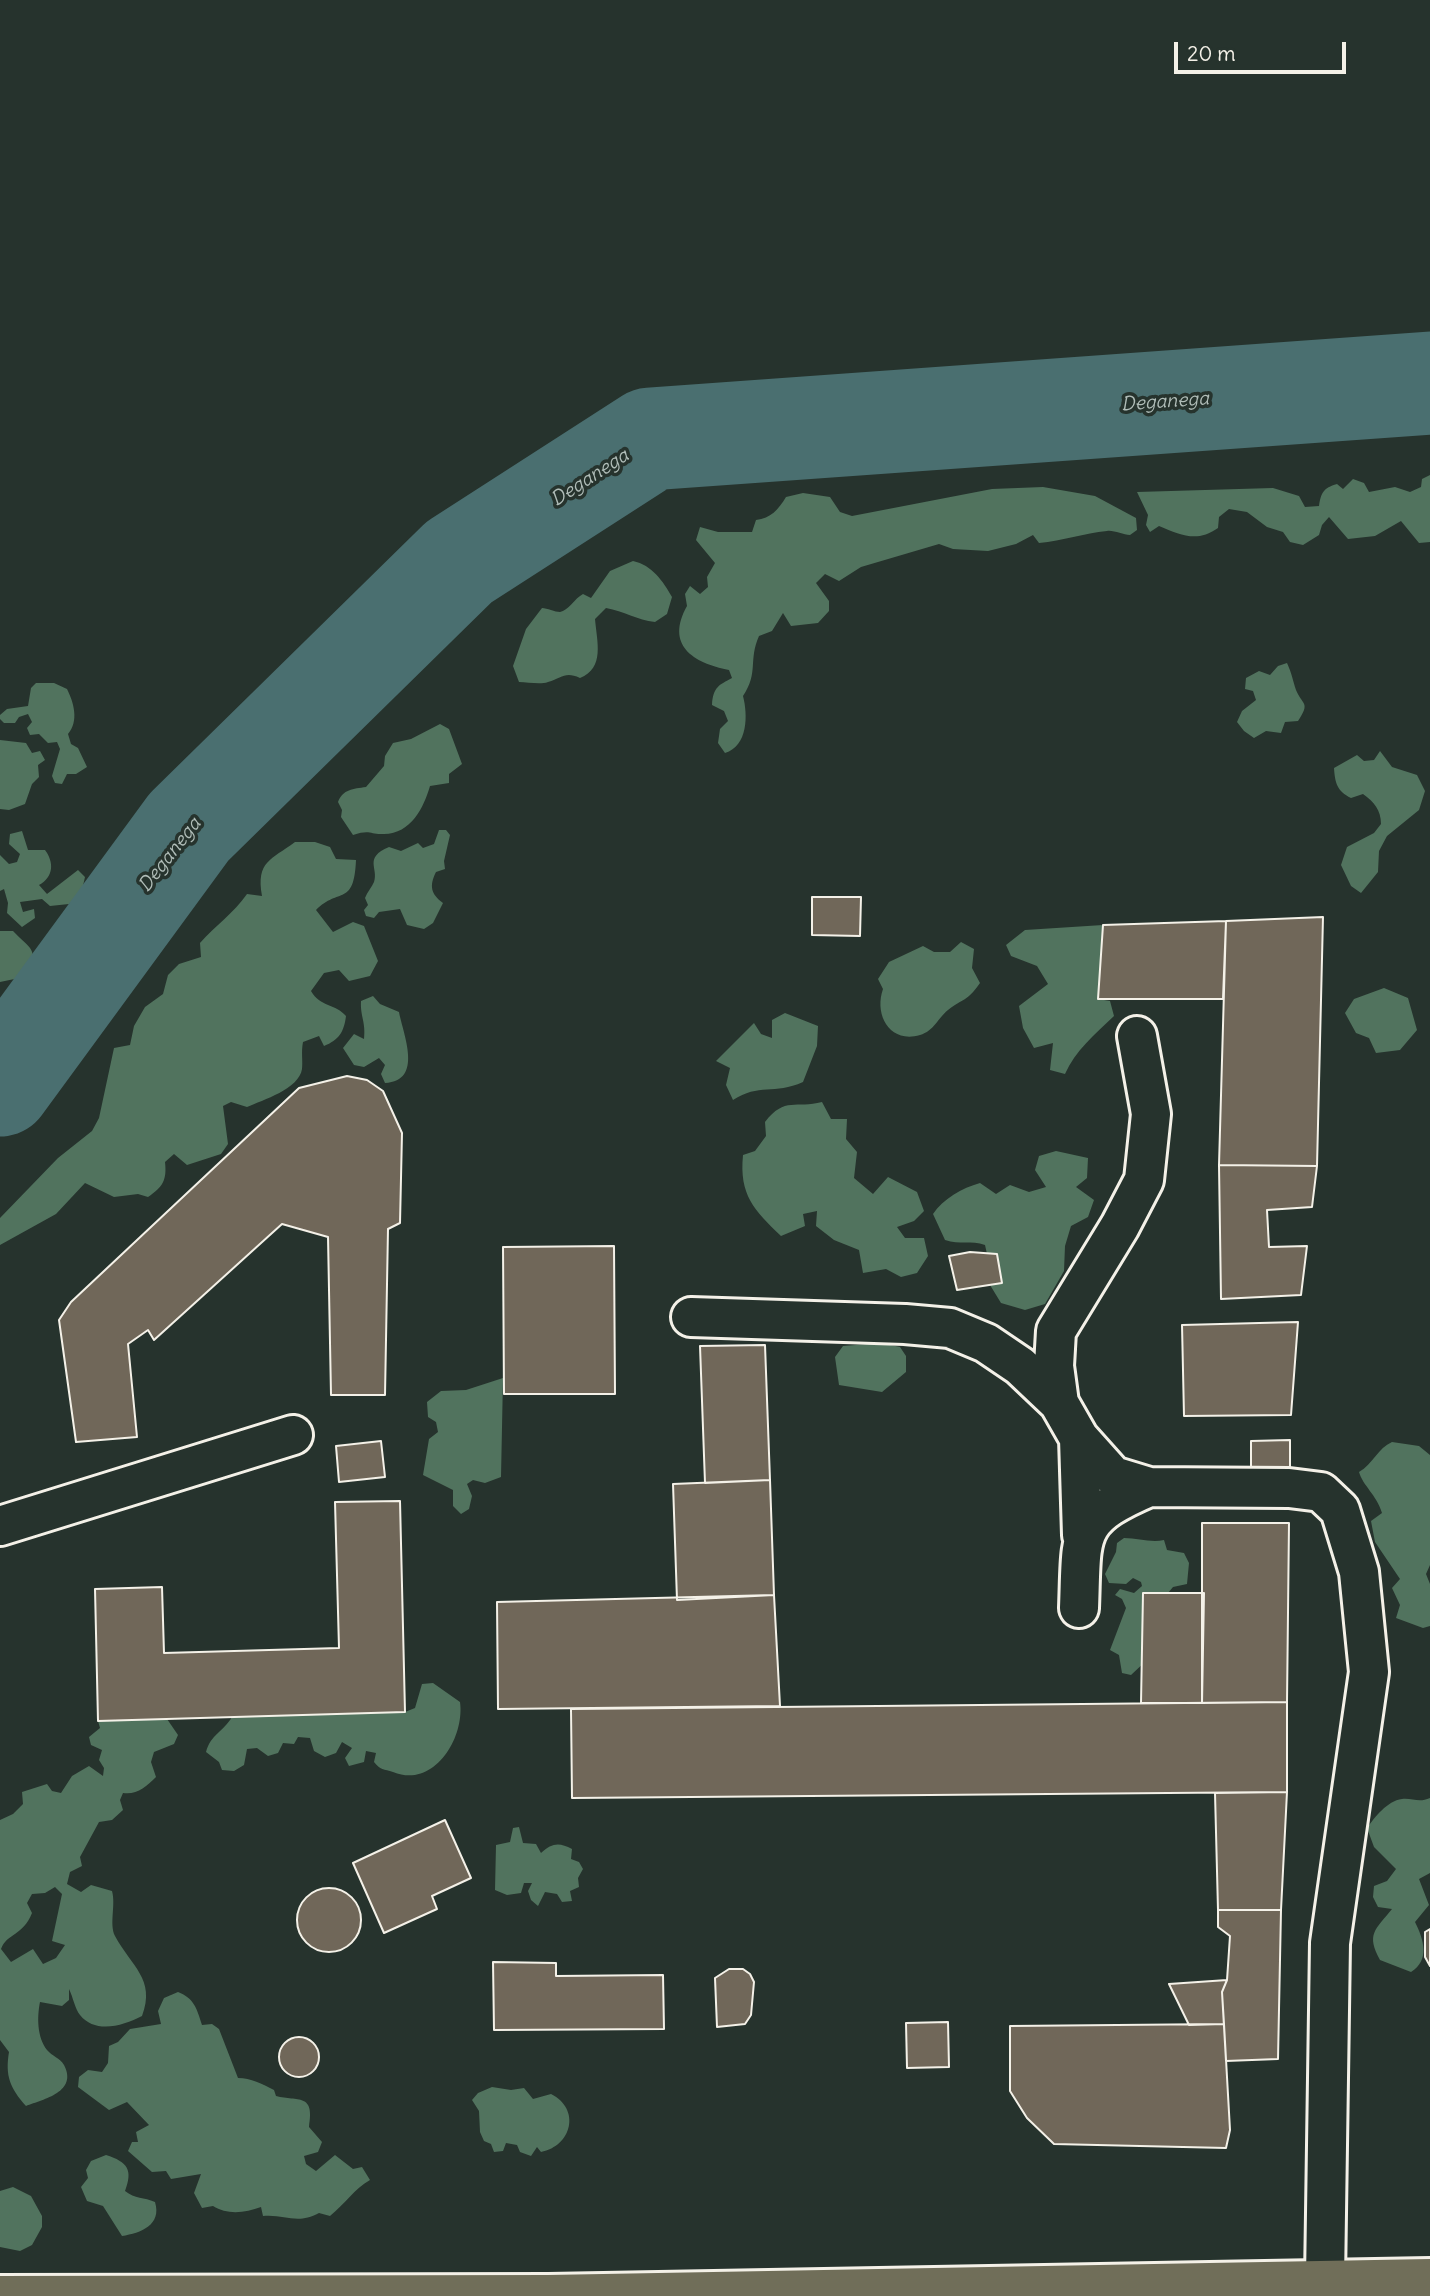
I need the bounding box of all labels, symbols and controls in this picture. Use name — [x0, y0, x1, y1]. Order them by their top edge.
scale bar — [1178, 28, 1350, 72]
text: 20 m — [1187, 40, 1236, 67]
water label: Deganega — [1120, 388, 1210, 416]
water label: Deganega — [547, 445, 633, 511]
water label: Deganega — [134, 813, 206, 897]

